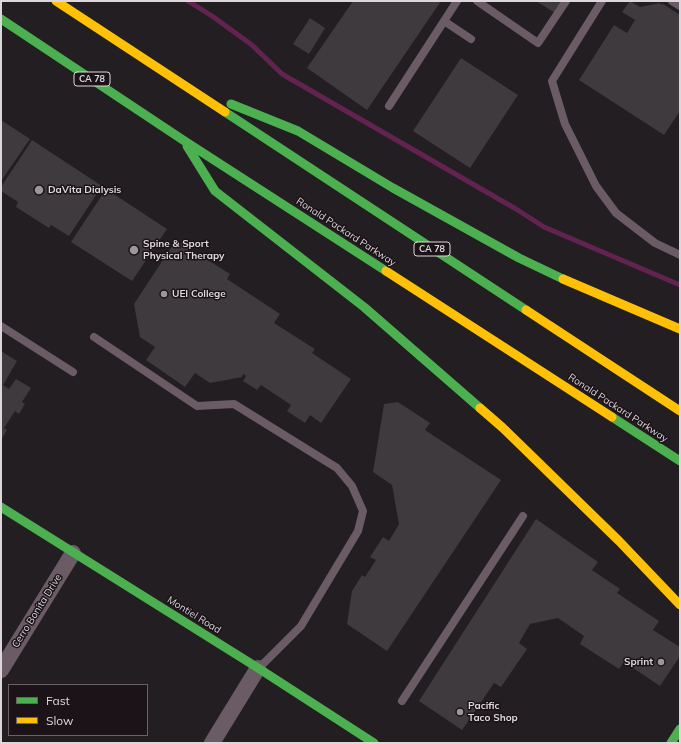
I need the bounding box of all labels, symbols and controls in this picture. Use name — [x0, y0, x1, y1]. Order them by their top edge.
road number: CA 78 — [74, 72, 110, 86]
marker: DaVita Dialysis — [33, 184, 45, 196]
place label: DaVita Dialysis — [48, 184, 121, 196]
street label: Ronald Packard Parkway — [294, 195, 398, 269]
place label: Spine & Sport Physical Therapy — [143, 238, 224, 262]
road number: CA 78 — [414, 242, 450, 256]
marker: Spine & Sport Physical Therapy — [128, 244, 140, 256]
place label: UEI College — [172, 288, 226, 300]
marker: UEI College — [159, 289, 169, 299]
street label: Ronald Packard Parkway — [566, 371, 670, 445]
street label: Cerro Bonita Drive — [10, 572, 64, 650]
street label: Montiel Road — [165, 594, 223, 636]
place label: Sprint — [624, 656, 653, 668]
marker: Sprint — [656, 657, 666, 667]
legend — [8, 684, 148, 736]
text: Fast — [46, 693, 70, 708]
place label: Pacific Taco Shop — [468, 700, 518, 724]
marker: Pacific Taco Shop — [455, 707, 465, 717]
text: Slow — [46, 713, 74, 728]

